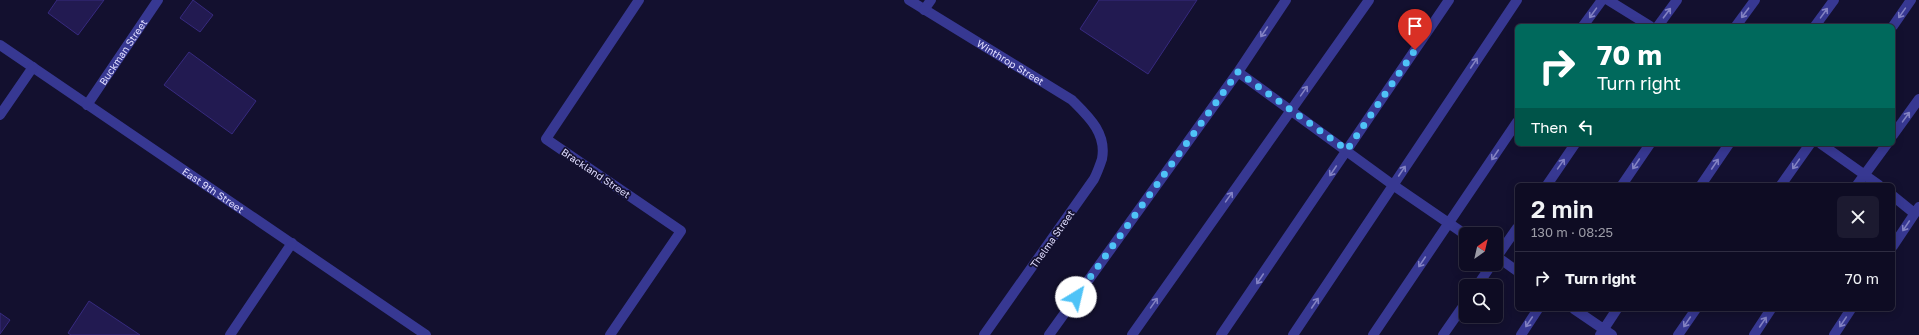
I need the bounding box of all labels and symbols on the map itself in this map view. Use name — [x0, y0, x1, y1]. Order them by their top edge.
one-way arrow — [1588, 7, 1597, 18]
one-way arrow — [1741, 7, 1749, 18]
one-way arrow — [1898, 7, 1906, 18]
one-way arrow — [1663, 8, 1671, 19]
one-way arrow — [1820, 8, 1828, 19]
pin — [1398, 9, 1432, 50]
street label: Buckman Street — [96, 17, 149, 87]
one-way arrow — [1260, 27, 1268, 38]
street label: Winthrop Street — [975, 37, 1046, 87]
one-way arrow — [1471, 57, 1479, 69]
one-way arrow — [1300, 86, 1309, 97]
one-way arrow — [1902, 112, 1910, 123]
street label: Brackland Street — [559, 146, 633, 200]
one-way arrow — [1491, 149, 1499, 160]
one-way arrow — [1557, 159, 1565, 170]
one-way arrow — [1632, 159, 1640, 170]
one-way arrow — [1711, 159, 1719, 170]
one-way arrow — [1792, 159, 1800, 170]
street label: East 9th Street — [180, 165, 246, 215]
one-way arrow — [1329, 165, 1337, 176]
one-way arrow — [1398, 166, 1406, 177]
one-way arrow — [1225, 192, 1233, 203]
street label: Thelma Street — [1028, 208, 1076, 270]
one-way arrow — [1902, 220, 1910, 231]
north arrow — [1459, 227, 1503, 271]
one-way arrow — [1418, 256, 1426, 267]
one-way arrow — [1255, 273, 1263, 285]
position arrow — [1055, 276, 1097, 318]
one-way arrow — [1311, 297, 1319, 308]
one-way arrow — [1150, 298, 1158, 309]
one-way arrow — [1525, 316, 1533, 327]
one-way arrow — [1683, 316, 1691, 327]
one-way arrow — [1838, 316, 1846, 328]
one-way arrow — [1759, 317, 1767, 328]

